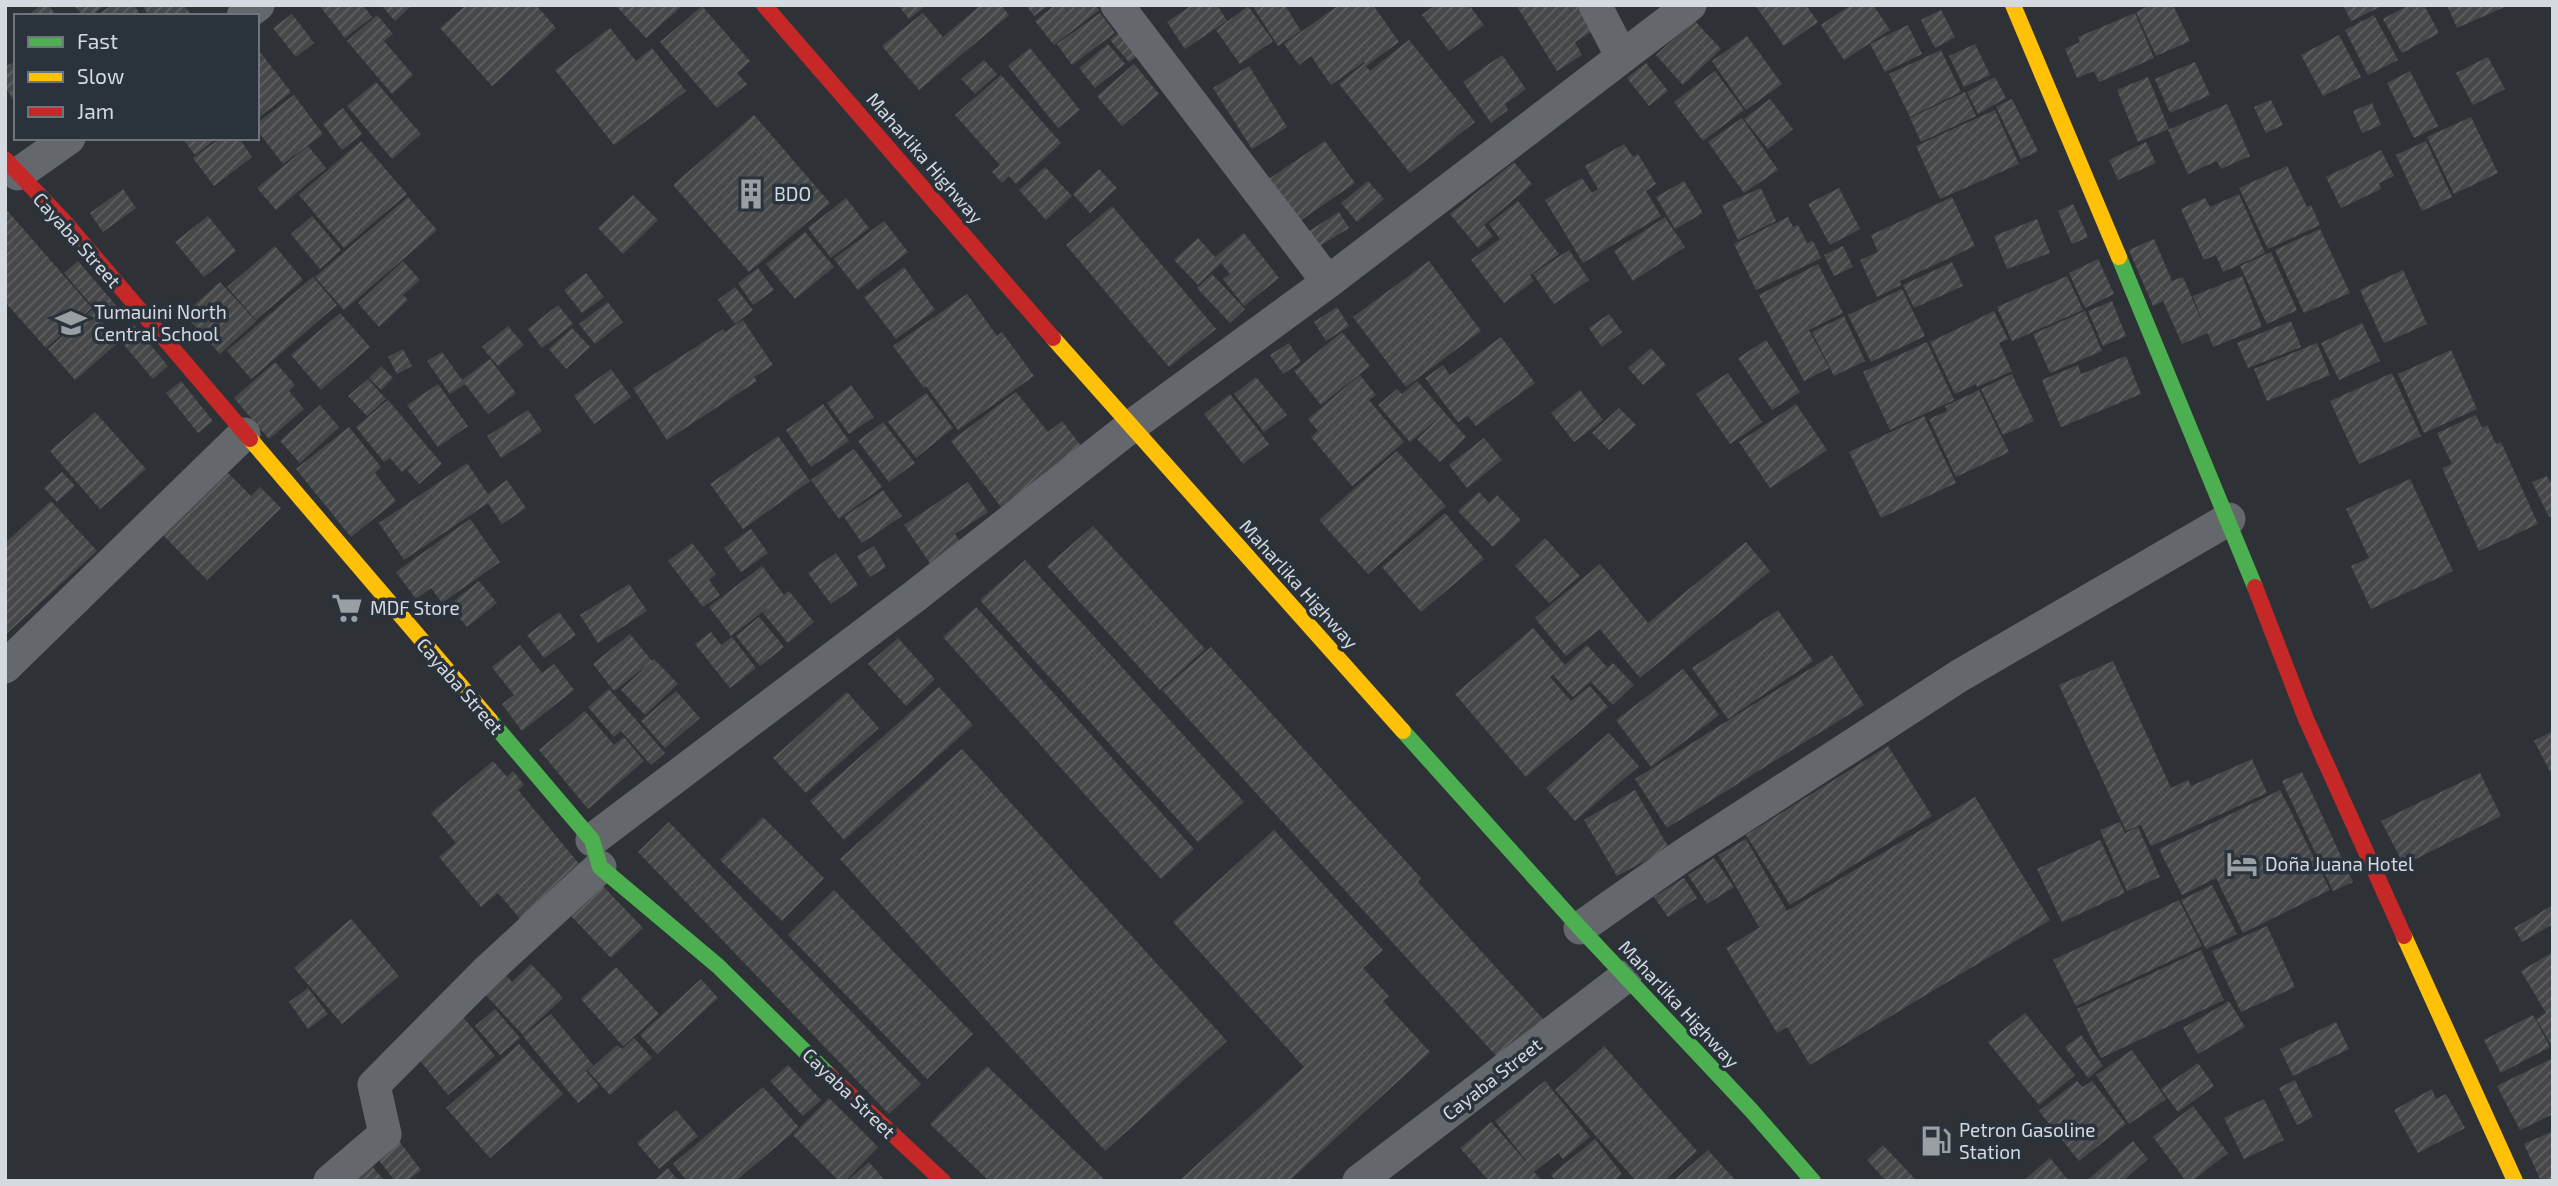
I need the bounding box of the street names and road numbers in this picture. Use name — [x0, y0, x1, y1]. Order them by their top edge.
street label: Maharlika Highway — [862, 87, 989, 228]
street label: Cayaba Street — [29, 187, 126, 292]
street label: Maharlika Highway — [1235, 514, 1363, 653]
street label: Cayaba Street — [412, 633, 508, 738]
street label: Maharlika Highway — [1614, 935, 1744, 1072]
street label: Cayaba Street — [1437, 1033, 1546, 1125]
street label: Cayaba Street — [798, 1043, 900, 1143]

